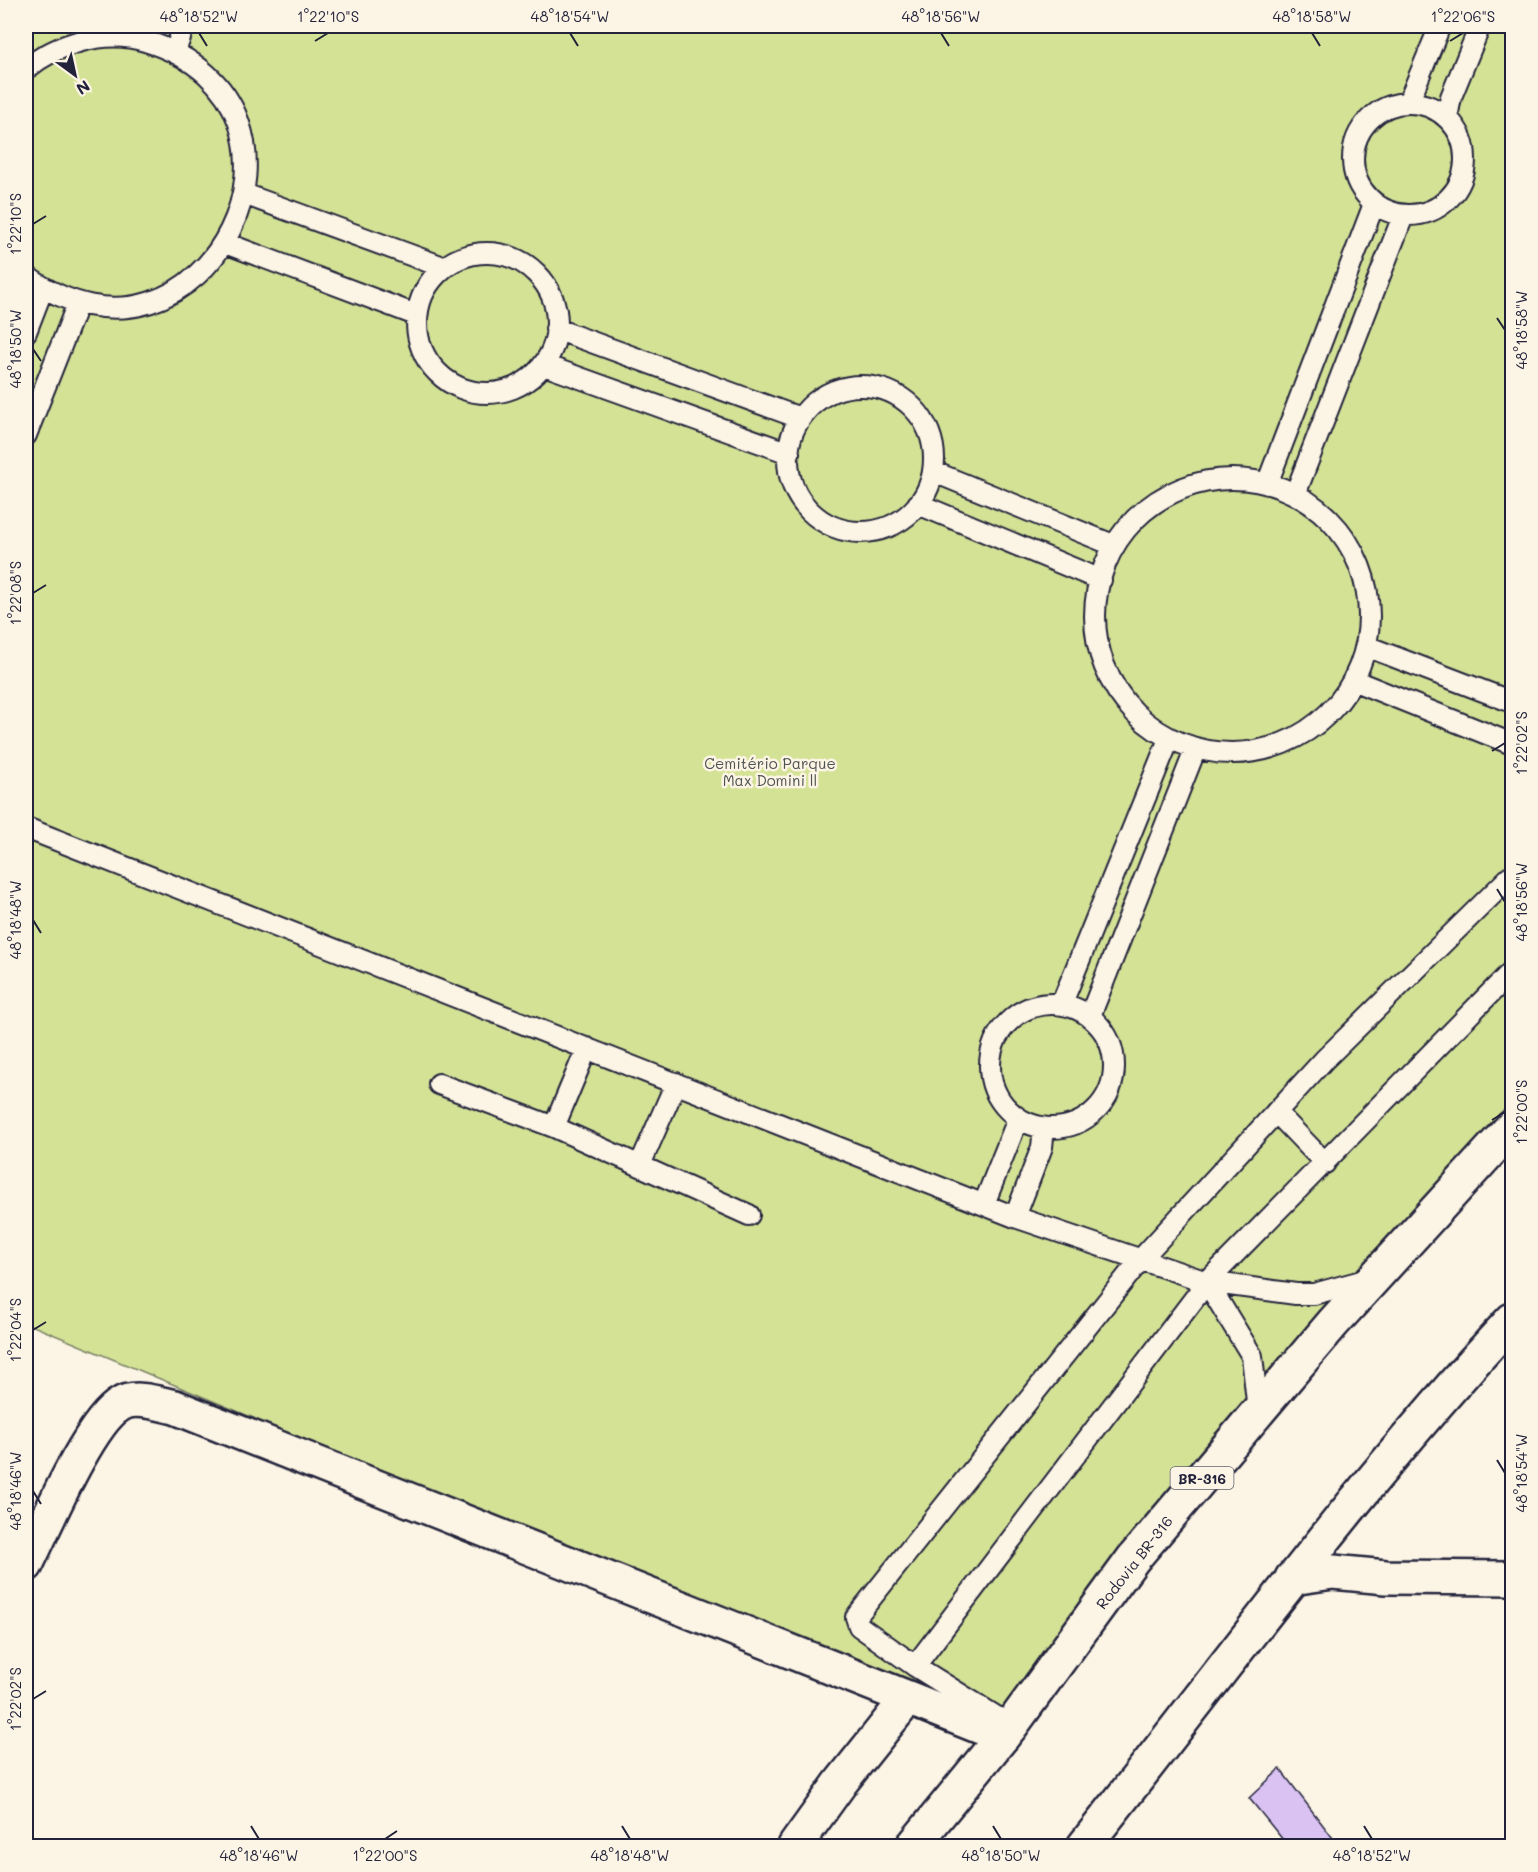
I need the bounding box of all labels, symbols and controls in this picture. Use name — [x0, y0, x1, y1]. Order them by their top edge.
text: 48°18'52"W — [160, 6, 238, 26]
text: 1°22'10"S — [297, 6, 359, 26]
text: 48°18'54"W — [531, 6, 609, 26]
text: 48°18'56"W — [901, 6, 981, 26]
text: 48°18'58"W — [1272, 6, 1352, 26]
text: 1°22'06"S — [1431, 6, 1495, 26]
north arrow — [45, 45, 105, 105]
text: N — [73, 76, 94, 100]
text: 1°22'10"S — [5, 193, 25, 255]
text: 48°18'58"W — [1511, 290, 1531, 370]
text: 48°18'50"W — [5, 309, 25, 389]
text: 1°22'08"S — [5, 561, 25, 625]
text: 1°22'02"S — [1511, 711, 1531, 775]
park label: Cemitério Parque Max Domini ll — [704, 753, 836, 790]
text: 48°18'56"W — [1511, 862, 1531, 942]
text: 48°18'48"W — [5, 880, 25, 960]
text: 1°22'00"S — [1511, 1080, 1531, 1144]
text: 1°22'04"S — [5, 1298, 25, 1362]
text: 48°18'54"W — [1511, 1434, 1531, 1512]
text: 48°18'46"W — [5, 1451, 25, 1531]
road number: BR-316 — [1170, 1467, 1234, 1489]
street label: Rodovia BR-316 — [1091, 1511, 1177, 1613]
text: 1°22'02"S — [5, 1667, 25, 1731]
text: 48°18'46"W — [219, 1845, 299, 1865]
text: 1°22'00"S — [353, 1845, 417, 1865]
text: 48°18'48"W — [590, 1845, 670, 1865]
text: 48°18'50"W — [961, 1845, 1041, 1865]
text: 48°18'52"W — [1333, 1845, 1411, 1865]

